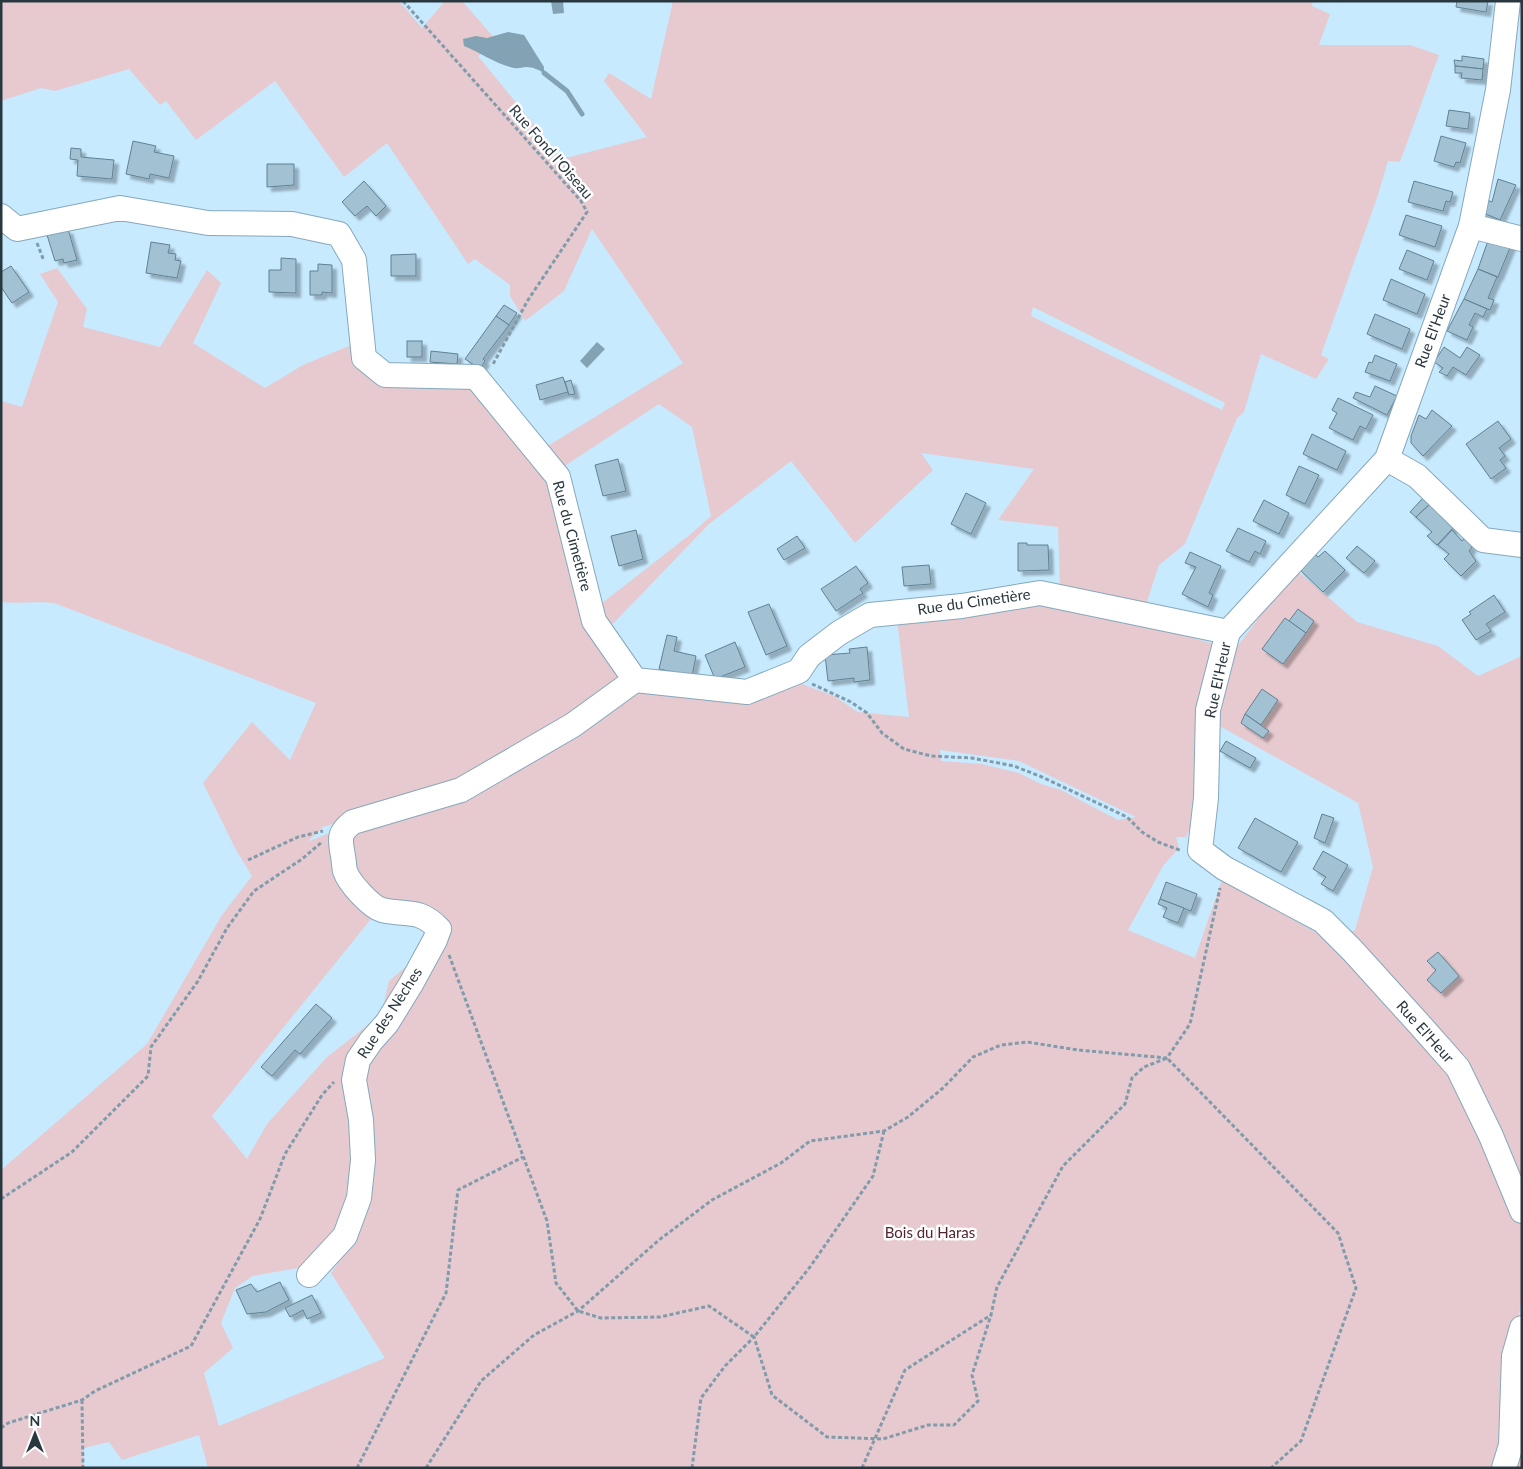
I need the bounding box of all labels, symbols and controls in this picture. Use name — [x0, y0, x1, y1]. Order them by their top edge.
street label: Rue Fond l'Oiseau — [506, 101, 597, 202]
street label: Rue El'Heur — [1410, 291, 1454, 370]
street label: Rue du Cimetière — [550, 478, 596, 593]
street label: Rue du Cimetière — [916, 584, 1032, 618]
street label: Rue El'Heur — [1200, 640, 1234, 720]
street label: Rue des Nèches — [353, 964, 425, 1061]
street label: Rue El'Heur — [1393, 997, 1459, 1067]
park label: Bois du Haras — [885, 1223, 975, 1241]
north arrow — [10, 1409, 60, 1459]
text: N — [30, 1412, 40, 1429]

